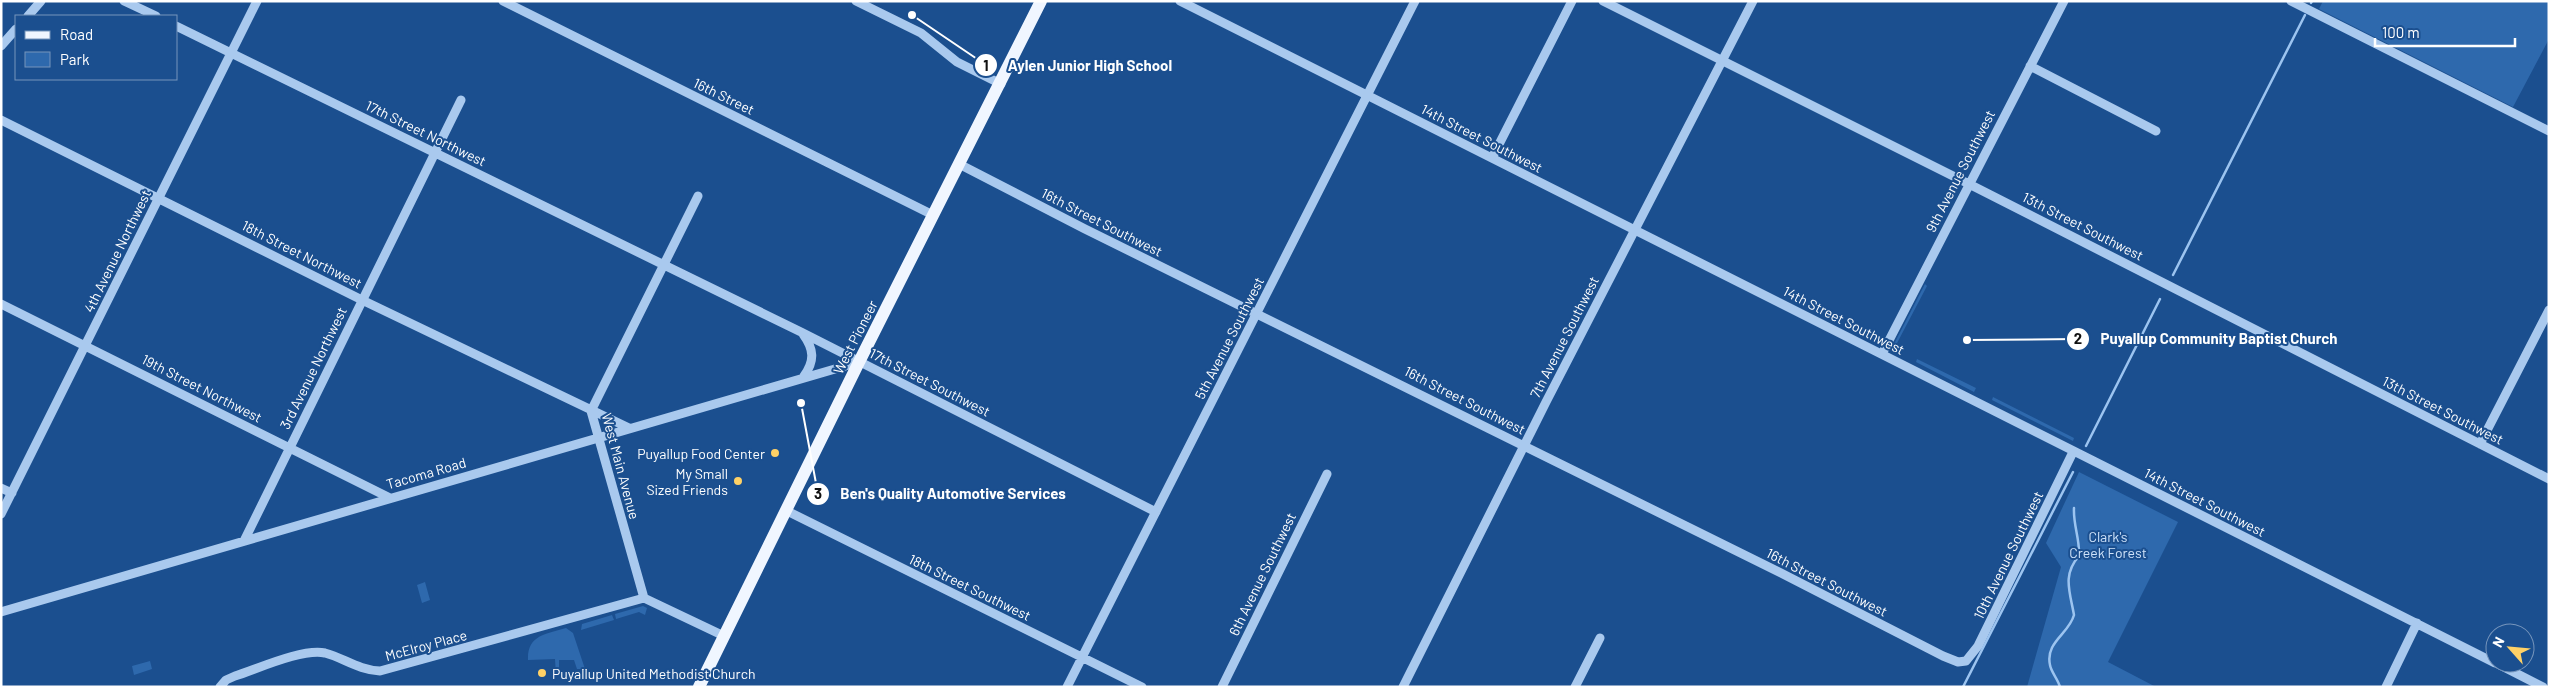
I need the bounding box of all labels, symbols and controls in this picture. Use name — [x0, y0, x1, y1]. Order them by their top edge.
legend — [15, 15, 178, 80]
scale bar — [2375, 15, 2515, 47]
text: 100 m — [2382, 23, 2420, 41]
text: Road — [60, 25, 93, 43]
text: Park — [60, 50, 90, 68]
callout: Aylen Junior High School — [973, 50, 1182, 80]
text: 1 — [983, 56, 989, 74]
text: Aylen Junior High School — [1008, 56, 1172, 74]
street label: 16th Street — [691, 74, 757, 118]
street label: 17th Street Northwest — [363, 96, 489, 170]
street label: 14th Street Southwest — [1418, 100, 1546, 176]
street label: 9th Avenue Southwest — [1922, 107, 1998, 235]
street label: 16th Street Southwest — [1039, 184, 1165, 260]
street label: 4th Avenue Northwest — [80, 187, 154, 315]
street label: 13th Street Southwest — [2020, 188, 2146, 264]
street label: 18th Street Northwest — [239, 216, 365, 292]
street label: 7th Avenue Southwest — [1526, 273, 1602, 401]
street label: 5th Avenue Southwest — [1191, 274, 1267, 402]
street label: 14th Street Southwest — [1780, 282, 1908, 358]
street label: West Pioneer — [829, 297, 881, 377]
street label: 3rd Avenue Northwest — [276, 304, 350, 432]
callout: Puyallup Community Baptist Church — [2066, 324, 2348, 354]
text: 2 — [2074, 329, 2082, 347]
text: Puyallup Community Baptist Church — [2101, 329, 2337, 347]
street label: 17th Street Southwest — [867, 344, 993, 420]
street label: 19th Street Northwest — [139, 350, 265, 426]
street label: 16th Street Southwest — [1402, 362, 1528, 438]
street label: 13th Street Southwest — [2380, 372, 2506, 448]
street label: West Main Avenue — [599, 411, 643, 521]
place label: Puyallup Food Center — [637, 445, 765, 462]
marker: Puyallup Food Center — [769, 447, 781, 459]
street label: Tacoma Road — [384, 453, 468, 493]
street label: 14th Street Southwest — [2141, 464, 2269, 540]
place label: My Small Sized Friends — [646, 465, 728, 498]
marker: My Small Sized Friends — [732, 475, 744, 487]
callout: Ben's Quality Automotive Services — [805, 479, 1076, 509]
text: 3 — [814, 484, 822, 502]
text: Ben's Quality Automotive Services — [840, 484, 1066, 502]
street label: 10th Avenue Southwest — [1970, 488, 2046, 622]
street label: 6th Avenue Southwest — [1225, 510, 1299, 638]
park label: Clark's Creek Forest — [2069, 528, 2147, 561]
street label: 16th Street Southwest — [1764, 544, 1890, 620]
street label: 18th Street Southwest — [906, 550, 1034, 624]
north arrow — [2485, 623, 2535, 673]
street label: McElroy Place — [383, 626, 469, 664]
text: N — [2488, 634, 2508, 650]
place label: Puyallup United Methodist Church — [552, 665, 755, 682]
marker: Puyallup United Methodist Church — [536, 667, 548, 679]

